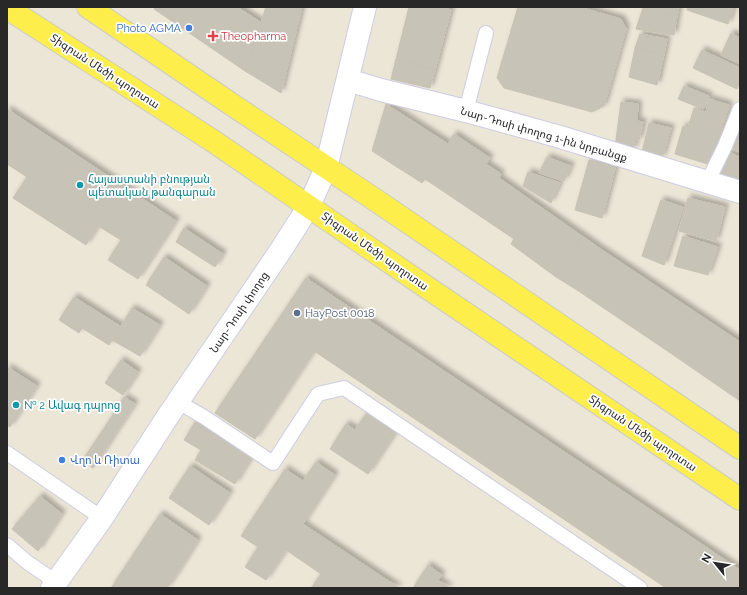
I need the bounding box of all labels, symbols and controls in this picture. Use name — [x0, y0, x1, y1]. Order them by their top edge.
place label: Photo AGMA — [117, 22, 182, 35]
marker: Photo AGMA — [184, 23, 194, 33]
place label: Theopharma — [221, 30, 286, 43]
street label: Տիգրան Մեծի պողոտա — [48, 31, 162, 111]
marker: Theopharma — [208, 31, 218, 41]
street label: Նար-Դոսի փողոց 1-ին նրբանցք — [459, 104, 629, 165]
place label: Հայաստանի բնության պետական թանգարան — [88, 173, 216, 199]
marker: Հայաստանի բնության պետական թանգարան — [75, 180, 85, 190]
street label: Տիգրան Մեծի պողոտա — [319, 210, 431, 293]
street label: Նար-Դոսի փողոց — [207, 269, 271, 355]
place label: HayPost 0018 — [305, 307, 375, 320]
marker: HayPost 0018 — [292, 308, 302, 318]
street label: Տիգրան Մեծի պողոտա — [586, 392, 699, 474]
place label: № 2 Ավագ դպրոց — [24, 399, 120, 412]
marker: № 2 Ավագ դպրոց — [11, 400, 21, 410]
place label: Վղո և Ռիտա — [70, 454, 140, 467]
marker: Վղո և Ռիտա — [57, 455, 67, 465]
north arrow — [695, 543, 735, 583]
text: N — [699, 551, 715, 565]

